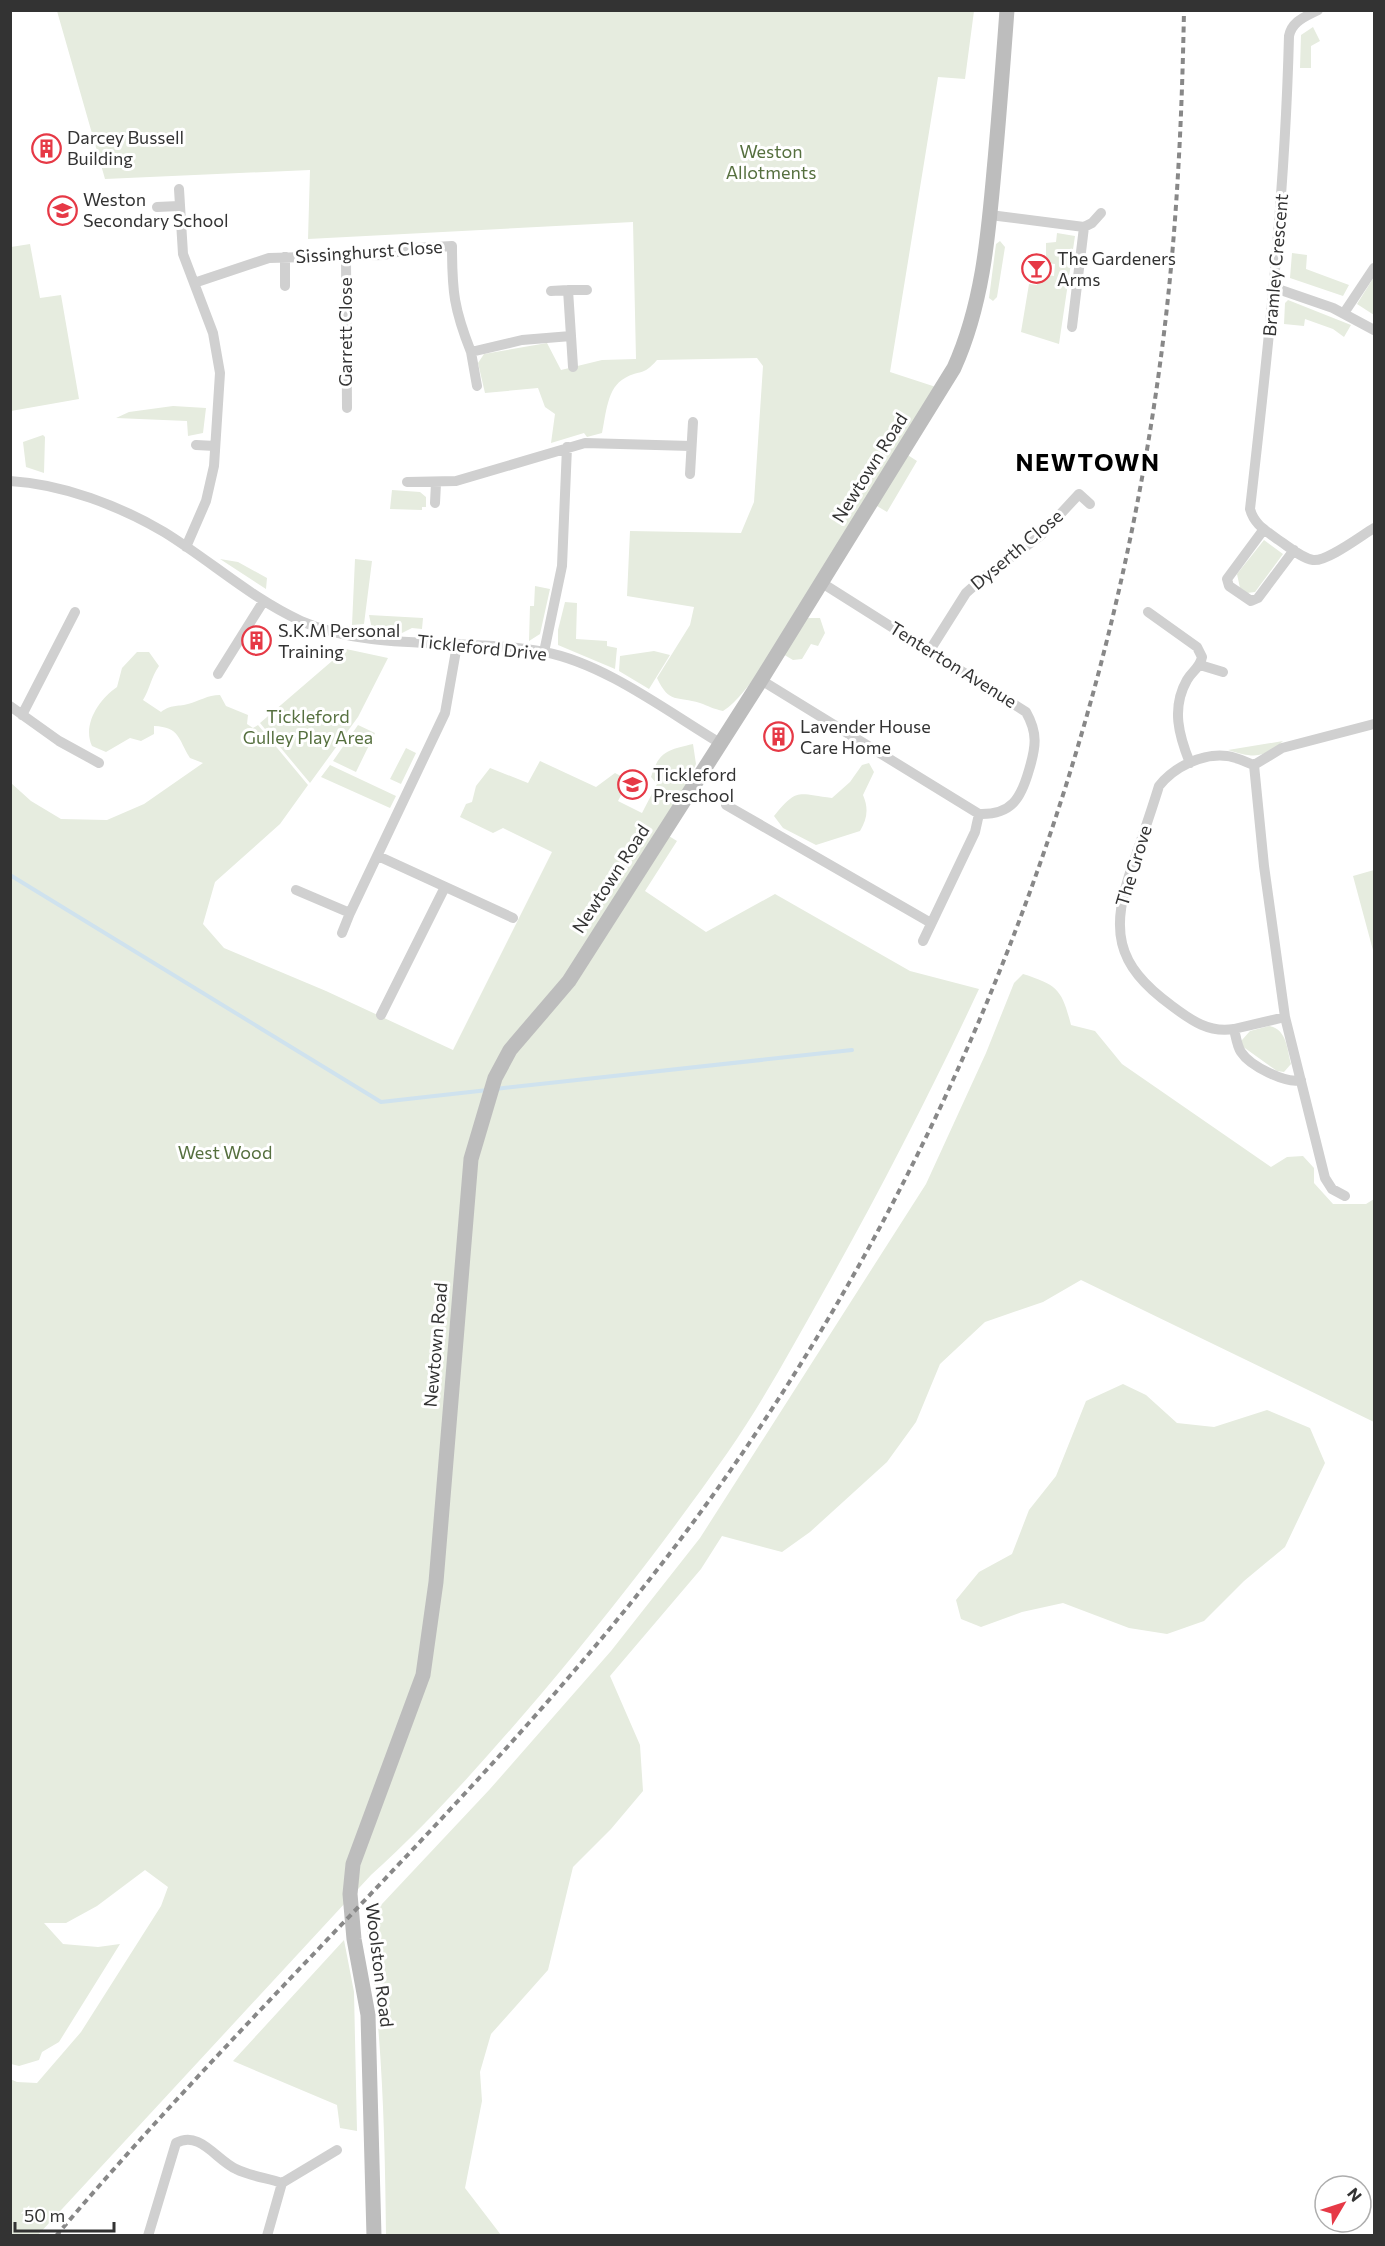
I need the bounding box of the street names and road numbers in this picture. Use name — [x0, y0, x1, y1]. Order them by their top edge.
street label: Bramley Crescent — [1258, 193, 1292, 337]
street label: Sissinghurst Close — [295, 235, 443, 267]
street label: Garrett Close — [334, 277, 356, 387]
street label: Newtown Road — [827, 409, 912, 526]
street label: Dyserth Close — [966, 504, 1067, 594]
street label: Tenterton Avenue — [886, 616, 1021, 712]
street label: Tickleford Drive — [416, 629, 548, 665]
street label: Newtown Road — [567, 820, 653, 937]
street label: The Grove — [1110, 822, 1156, 909]
street label: Newtown Road — [419, 1282, 451, 1408]
street label: Woolston Road — [361, 1901, 399, 2028]

